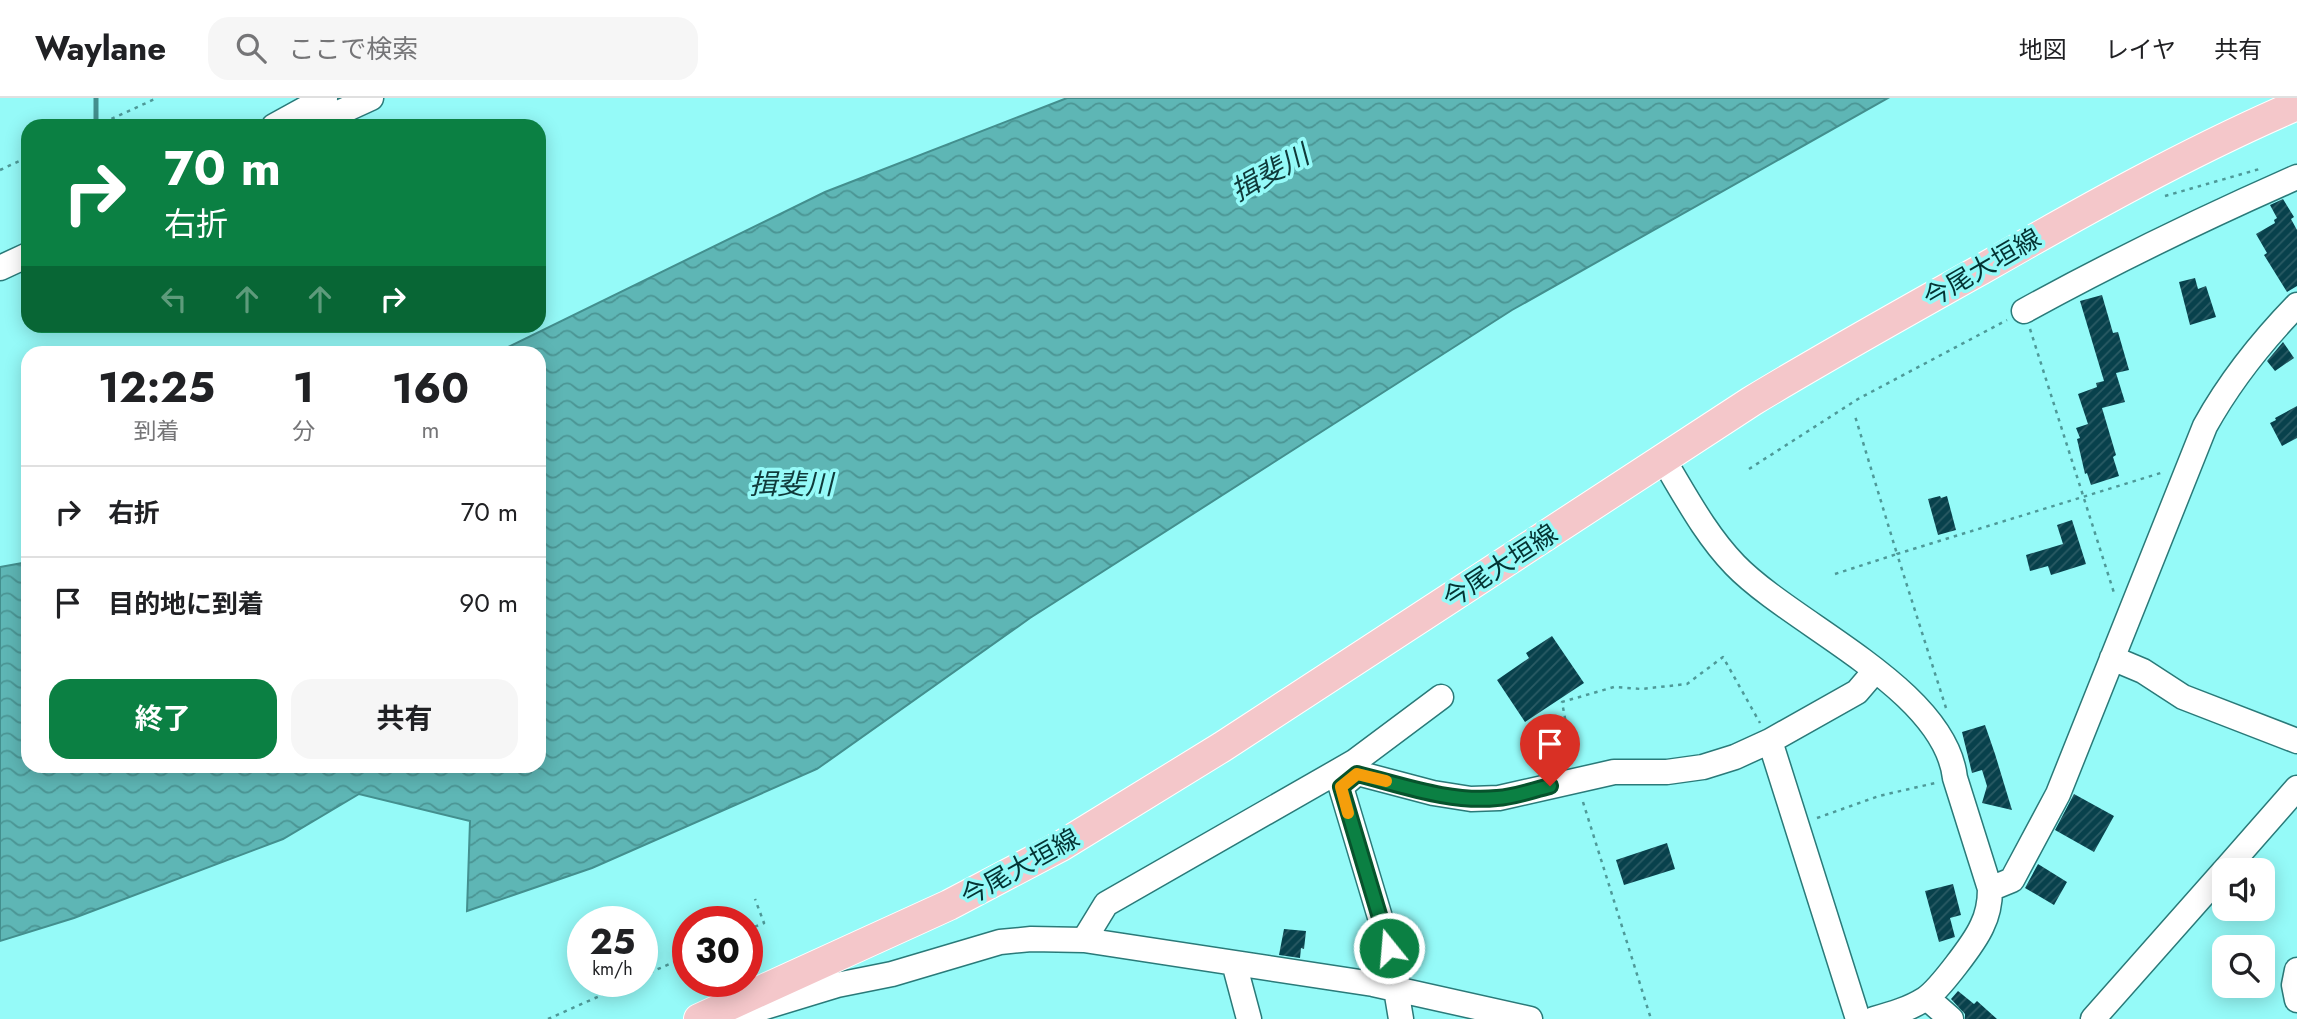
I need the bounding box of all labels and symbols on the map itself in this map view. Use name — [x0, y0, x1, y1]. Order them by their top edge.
water label: 揖斐川 — [1223, 133, 1319, 211]
street label: 今尾大垣線 — [1916, 219, 2048, 317]
water label: 揖斐川 — [749, 464, 836, 505]
street label: 今尾大垣線 — [1435, 515, 1565, 617]
pin — [1520, 714, 1580, 786]
street label: 今尾大垣線 — [954, 819, 1086, 915]
speed limit sign: 30 — [672, 906, 763, 997]
position arrow — [1352, 911, 1426, 985]

